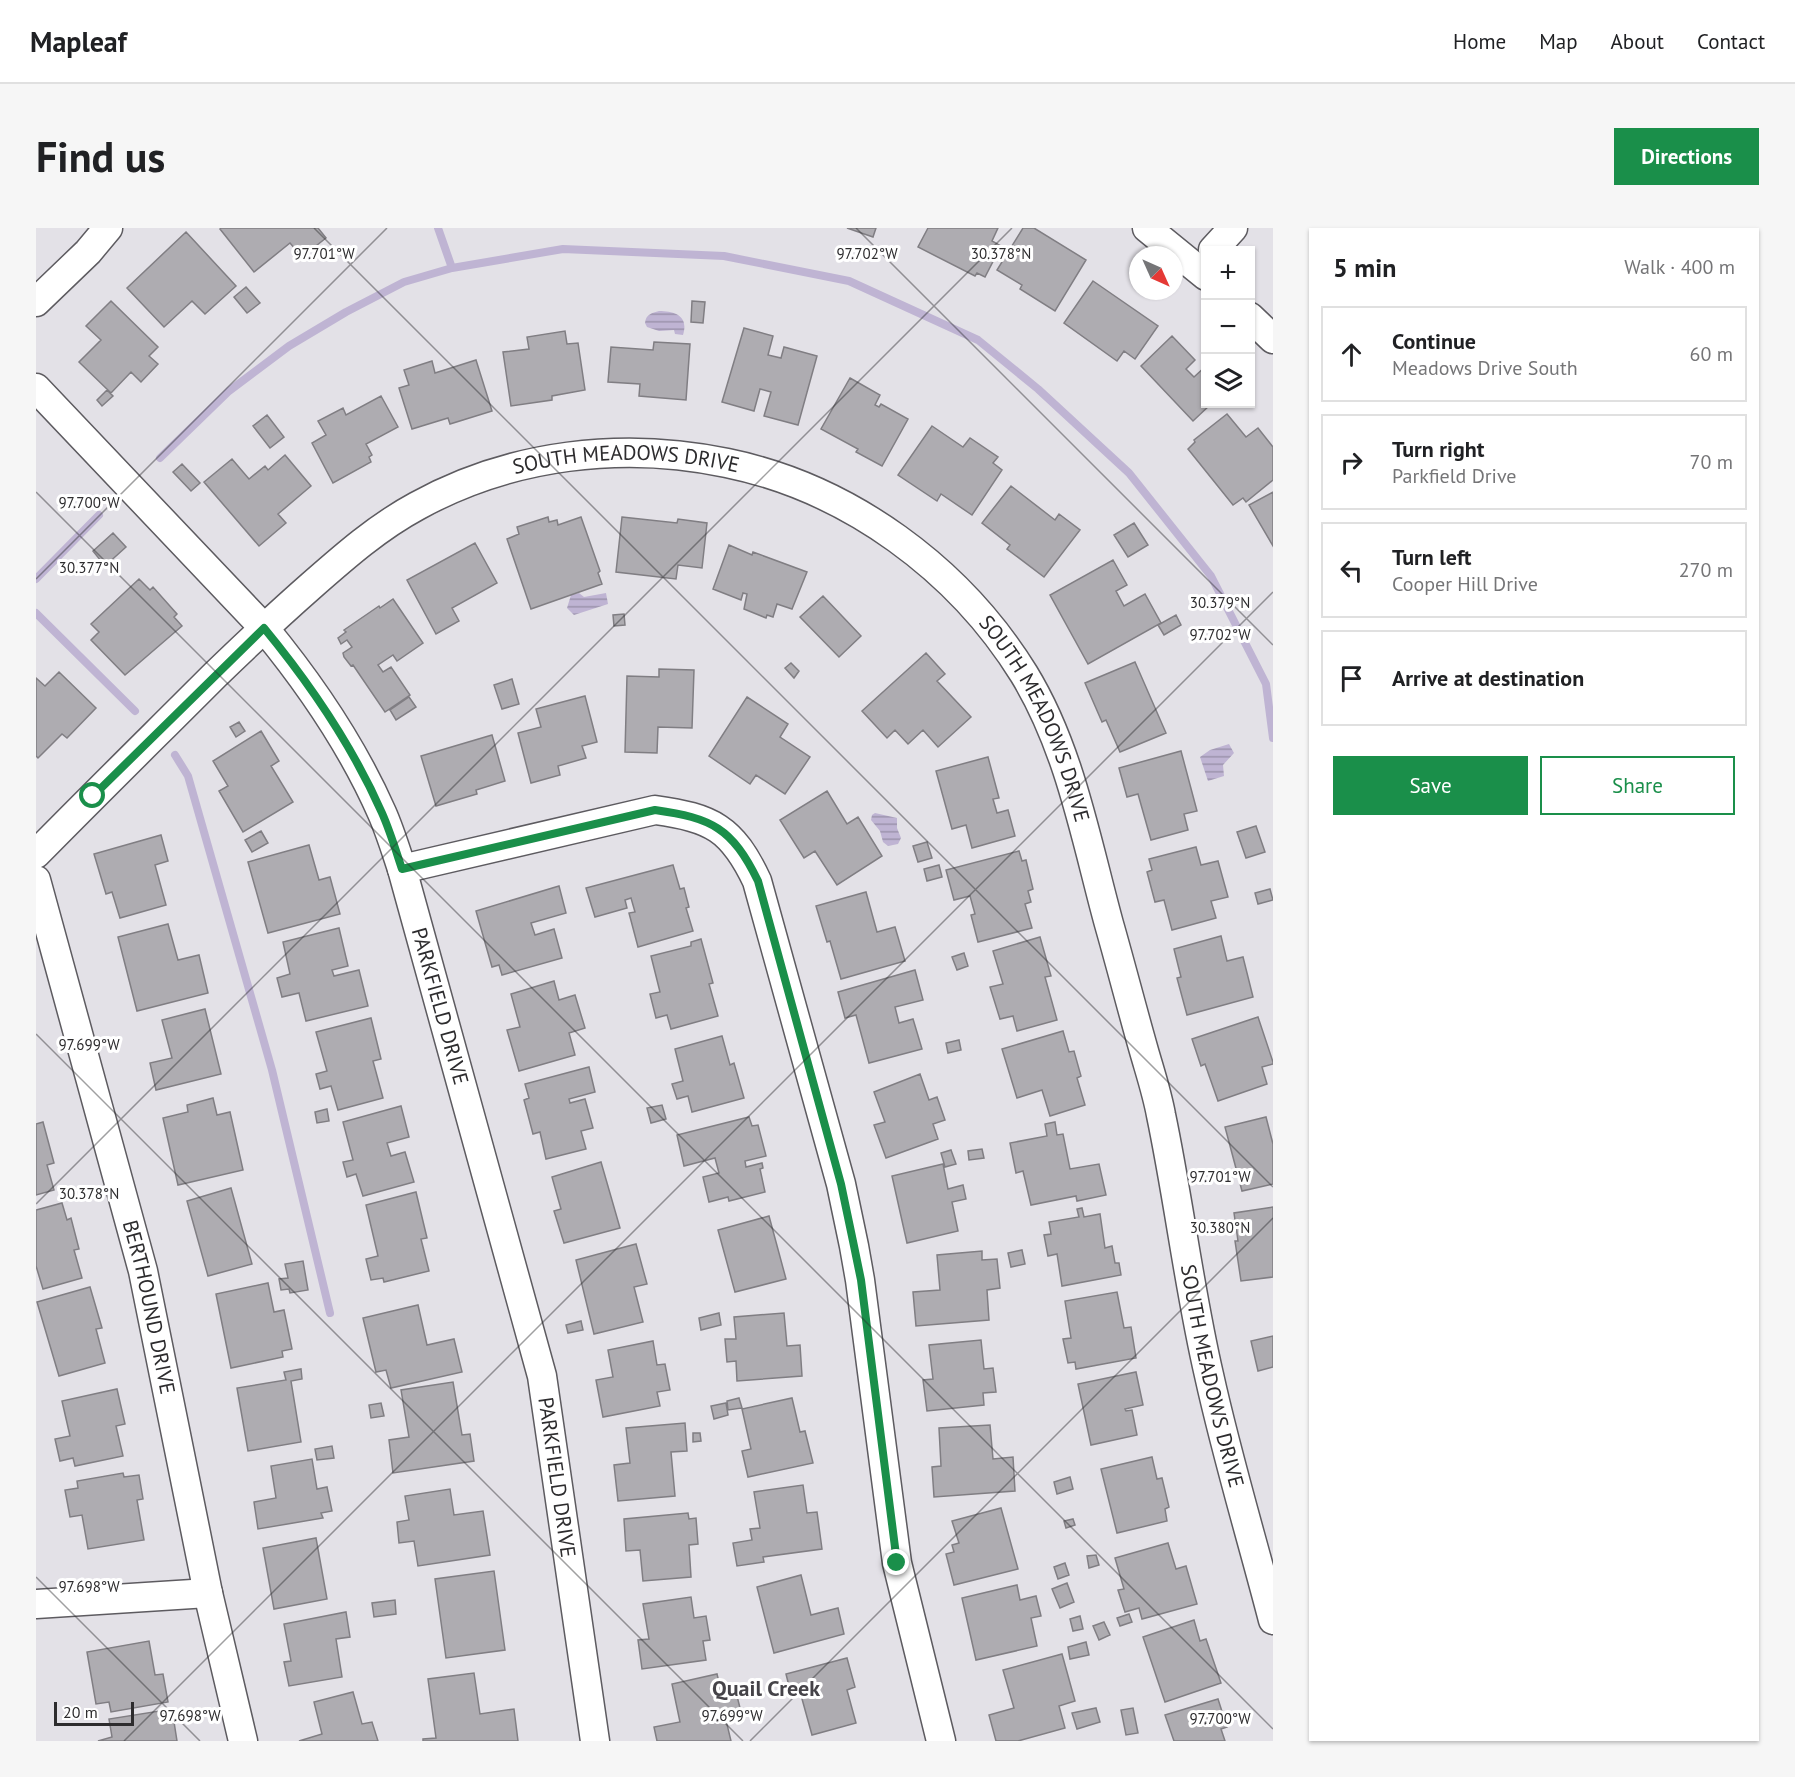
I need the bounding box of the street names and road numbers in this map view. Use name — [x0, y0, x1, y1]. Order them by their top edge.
street label: SOUTH MEADOWS DRIVE — [510, 439, 742, 480]
street label: SOUTH MEADOWS DRIVE — [973, 609, 1096, 825]
street label: PARKFIELD DRIVE — [406, 924, 475, 1088]
street label: BERTHOUND DRIVE — [117, 1217, 182, 1397]
street label: SOUTH MEADOWS DRIVE — [1175, 1262, 1250, 1491]
street label: PARKFIELD DRIVE — [532, 1395, 582, 1559]

